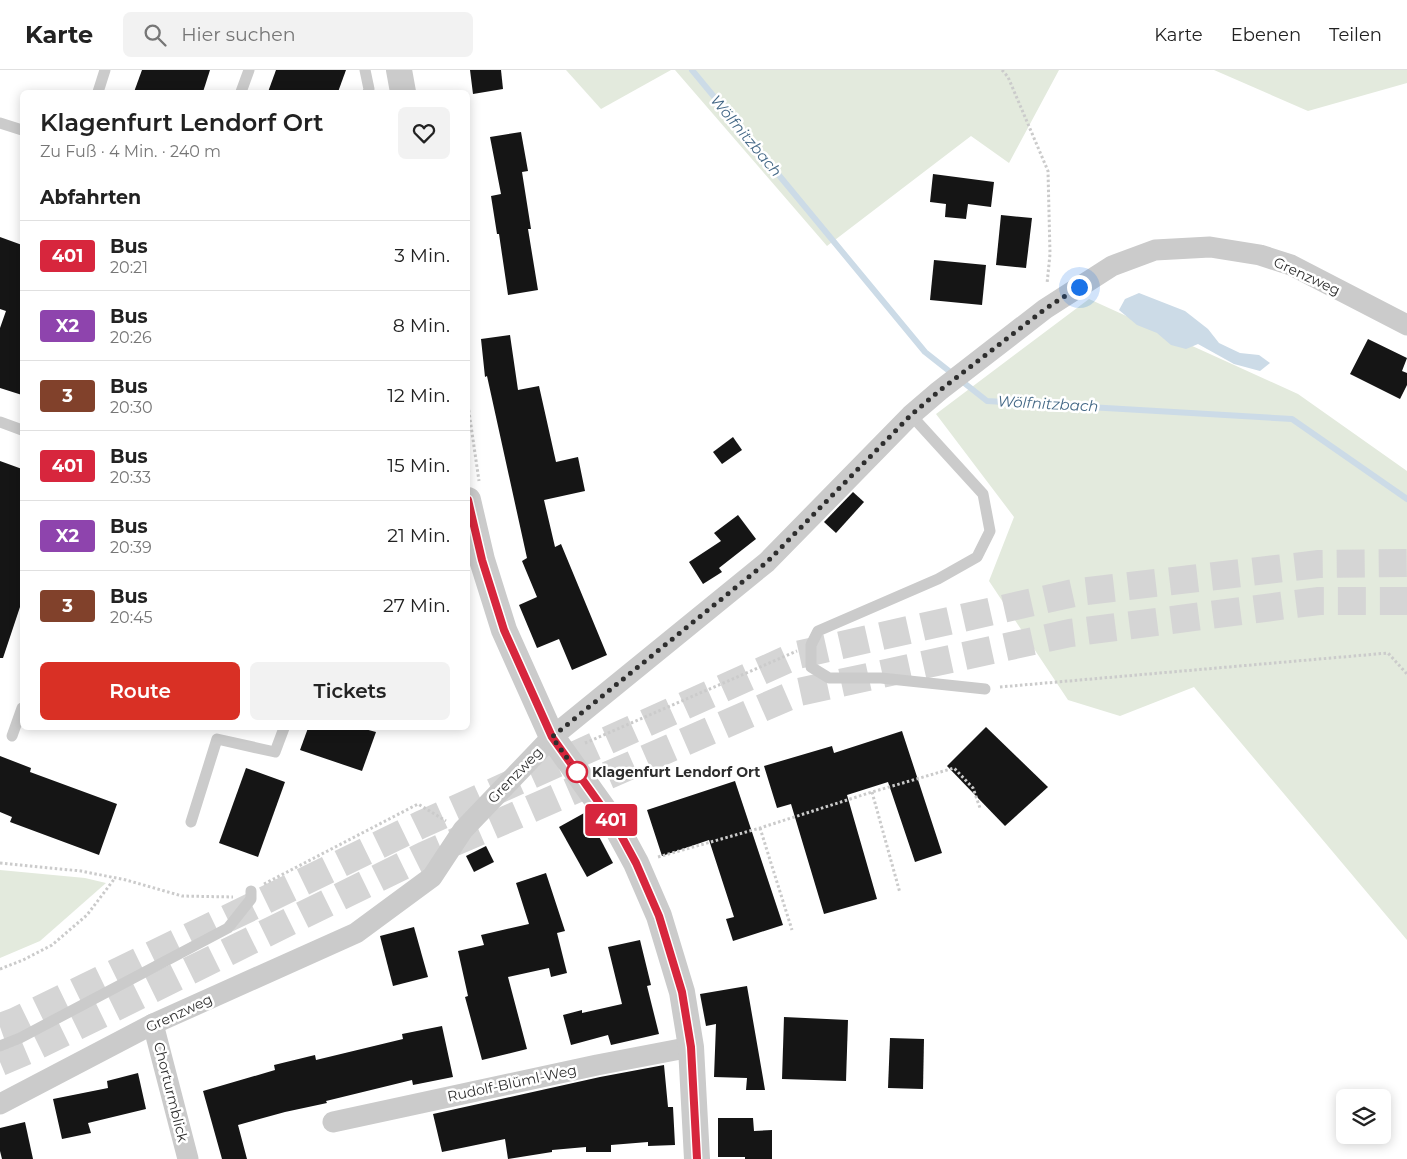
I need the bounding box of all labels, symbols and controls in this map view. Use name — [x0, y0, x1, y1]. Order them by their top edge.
search box — [123, 12, 473, 57]
text: Karte — [25, 20, 93, 49]
icon: search — [141, 21, 169, 49]
text: Hier suchen — [181, 23, 296, 46]
text: Karte — [1154, 24, 1203, 46]
text: Ebenen — [1231, 24, 1301, 46]
text: Teilen — [1329, 24, 1382, 46]
water label: Wölfnitzbach — [707, 91, 786, 180]
button: heart — [398, 107, 450, 159]
text: Klagenfurt Lendorf Ort — [40, 108, 324, 137]
text: Zu Fuß · 4 Min. · 240 m — [40, 142, 221, 161]
text: Abfahrten — [40, 186, 141, 209]
text: Bus — [110, 235, 148, 258]
text: 3 Min. — [394, 244, 450, 267]
text: 401 — [52, 245, 83, 267]
street label: Grenzweg — [1271, 253, 1343, 299]
text: 20:21 — [110, 258, 148, 277]
your location — [1067, 275, 1092, 300]
text: Bus — [110, 305, 148, 328]
text: 8 Min. — [393, 314, 450, 337]
text: X2 — [56, 315, 79, 337]
text: 20:26 — [110, 328, 152, 347]
text: Bus — [110, 375, 148, 398]
text: 12 Min. — [387, 384, 450, 407]
text: 3 — [62, 385, 73, 407]
water label: Wölfnitzbach — [997, 391, 1099, 416]
text: 20:30 — [110, 398, 153, 417]
text: Bus — [110, 445, 148, 468]
text: 15 Min. — [387, 454, 450, 477]
text: 401 — [52, 455, 83, 477]
text: 20:33 — [110, 468, 151, 487]
text: Bus — [110, 515, 148, 538]
text: 21 Min. — [387, 524, 450, 547]
text: X2 — [56, 525, 79, 547]
text: 20:39 — [110, 538, 152, 557]
text: Bus — [110, 585, 148, 608]
text: 27 Min. — [383, 594, 450, 617]
text: 3 — [62, 595, 73, 617]
text: 20:45 — [110, 608, 153, 627]
button: Route — [40, 662, 240, 720]
button: Tickets — [250, 662, 450, 720]
street label: Grenzweg — [484, 743, 546, 807]
marker: Klagenfurt Lendorf Ort — [566, 761, 588, 783]
place label: Klagenfurt Lendorf Ort — [592, 763, 760, 781]
line badge: 401 — [582, 804, 640, 836]
text: 401 — [595, 809, 627, 831]
street label: Grenzweg — [143, 990, 215, 1036]
street label: Chorturmblick — [150, 1040, 192, 1145]
street label: Rudolf-Blüml-Weg — [446, 1061, 578, 1105]
map controls — [1336, 1089, 1391, 1144]
button: layers — [1336, 1089, 1391, 1144]

